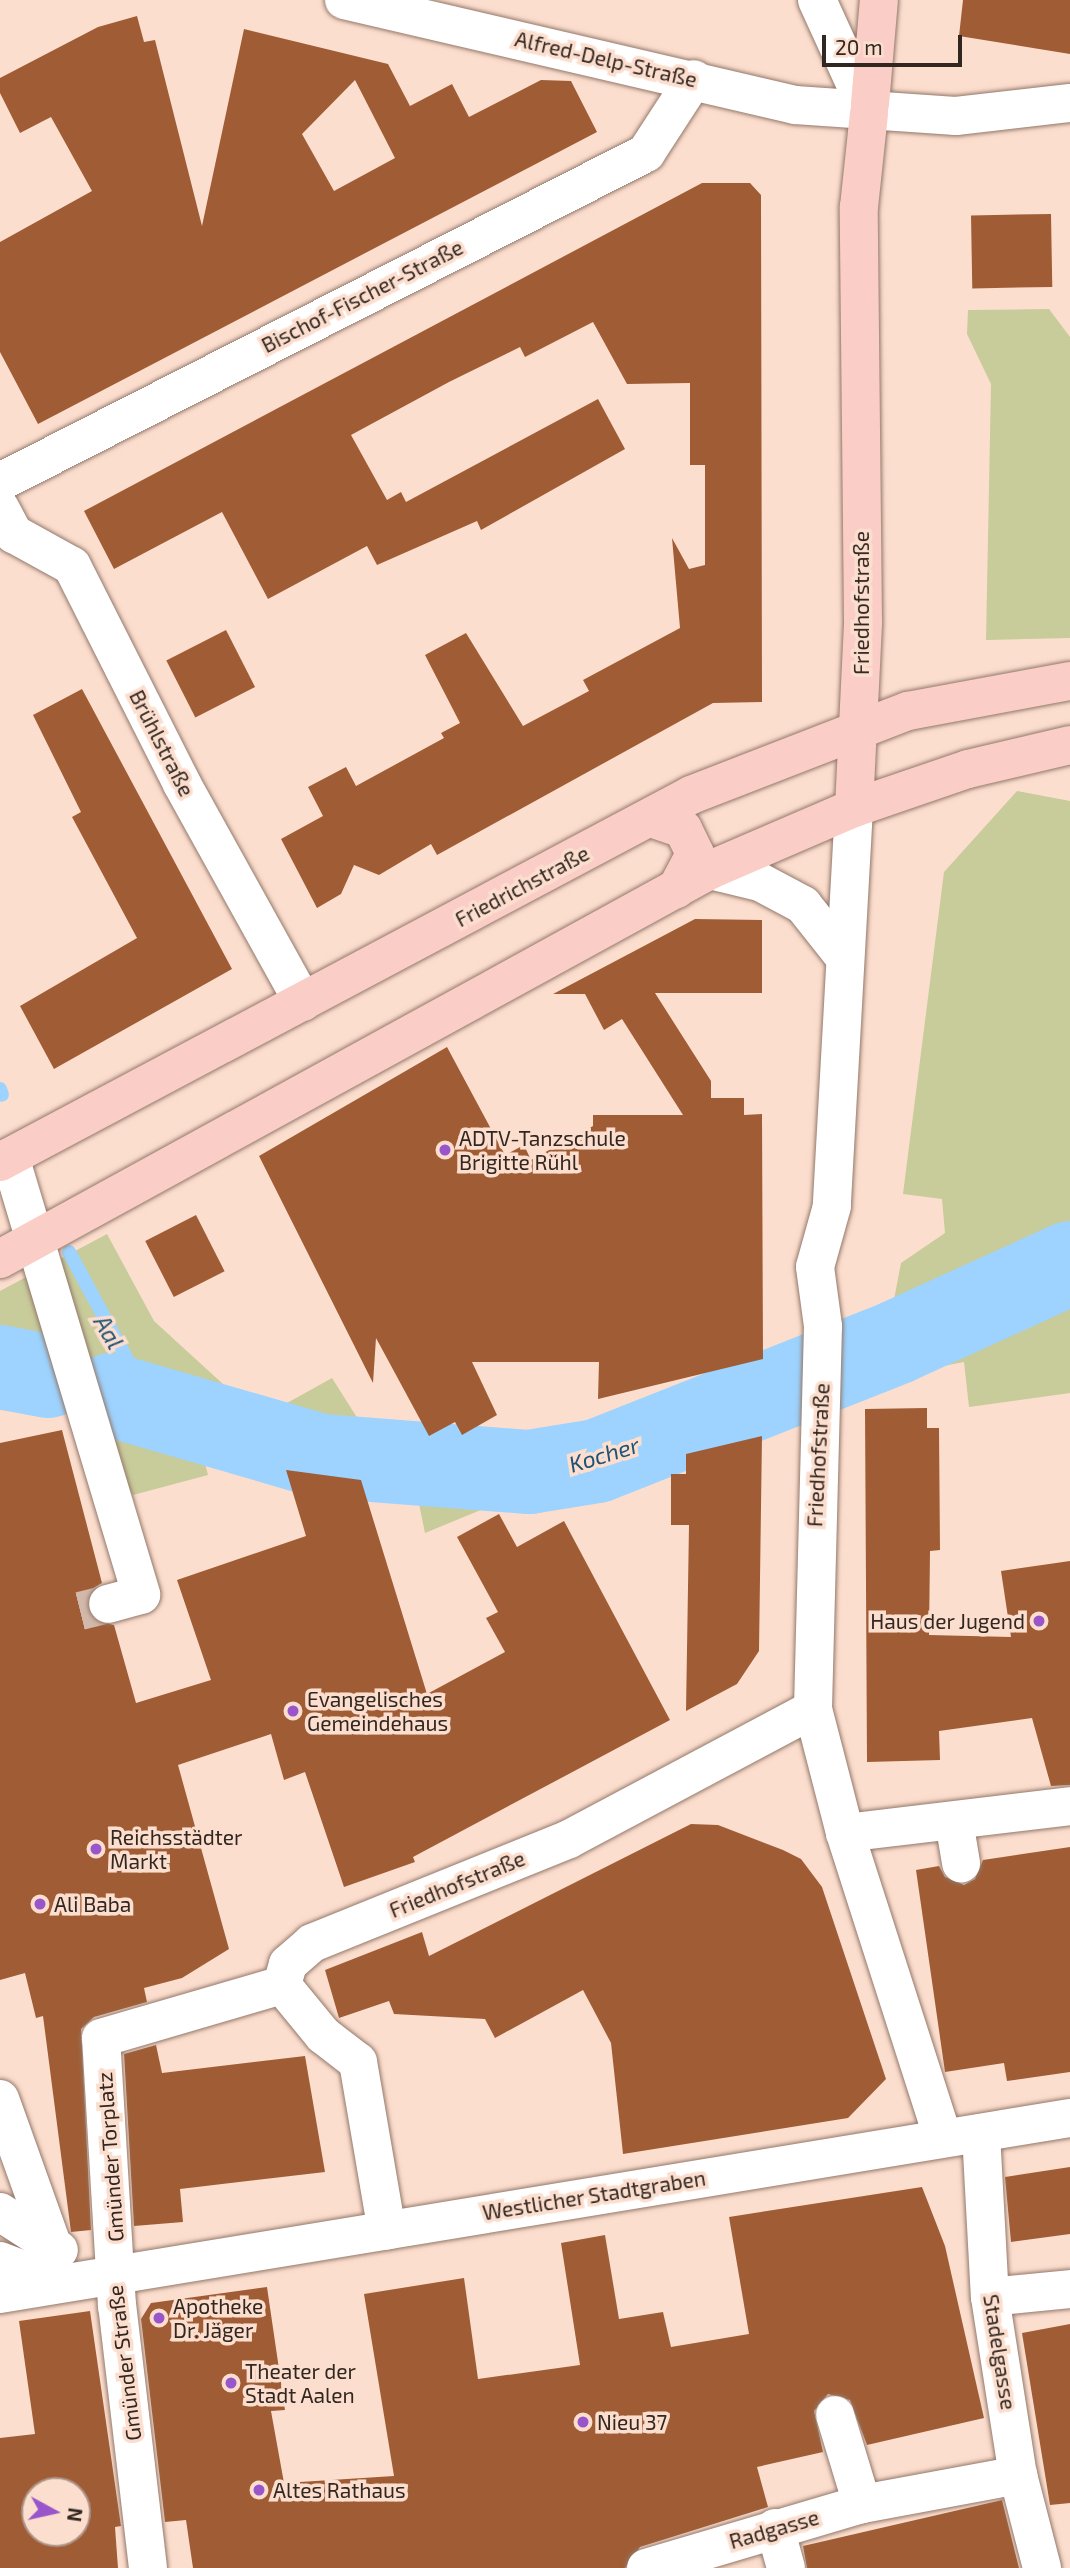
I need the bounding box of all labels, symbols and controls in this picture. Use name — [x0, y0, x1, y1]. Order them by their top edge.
scale bar — [825, 21, 965, 65]
street label: Alfred-Delp-Straße — [513, 26, 699, 92]
text: 20 m — [835, 34, 883, 59]
street label: Bischof-Fischer-Straße — [257, 234, 467, 358]
street label: Friedhofstraße — [848, 531, 874, 675]
street label: Brühlstraße — [124, 686, 200, 800]
street label: Friedrichstraße — [451, 840, 593, 932]
place label: ADTV-Tanzschule Brigitte Rühl — [459, 1125, 626, 1175]
marker: ADTV-Tanzschule Brigitte Rühl — [437, 1142, 453, 1158]
water label: Aal — [89, 1310, 129, 1354]
street label: Friedhofstraße — [802, 1382, 834, 1528]
water label: Kocher — [565, 1430, 643, 1478]
place label: Haus der Jugend — [869, 1608, 1025, 1634]
marker: Haus der Jugend — [1031, 1613, 1047, 1629]
place label: Evangelisches Gemeindehaus — [307, 1686, 448, 1736]
marker: Evangelisches Gemeindehaus — [285, 1703, 301, 1719]
place label: Reichsstädter Markt — [110, 1824, 242, 1874]
marker: Reichsstädter Markt — [88, 1841, 104, 1857]
street label: Friedhofstraße — [385, 1845, 529, 1923]
place label: Ali Baba — [54, 1891, 131, 1917]
marker: Ali Baba — [32, 1896, 48, 1912]
street label: Gmünder Torplatz — [91, 2071, 129, 2243]
street label: Westlicher Stadtgraben — [480, 2165, 708, 2225]
street label: Gmünder Straße — [102, 2283, 146, 2443]
place label: Apotheke Dr. Jäger — [173, 2293, 263, 2343]
street label: Stadelgasse — [978, 2293, 1022, 2411]
marker: Apotheke Dr. Jäger — [151, 2310, 167, 2326]
place label: Theater der Stadt Aalen — [245, 2358, 356, 2408]
marker: Theater der Stadt Aalen — [223, 2375, 239, 2391]
place label: Nieu 37 — [597, 2409, 667, 2435]
marker: Nieu 37 — [575, 2414, 591, 2430]
north arrow — [21, 2477, 91, 2547]
place label: Altes Rathaus — [273, 2477, 406, 2503]
marker: Altes Rathaus — [251, 2482, 267, 2498]
street label: Radgasse — [726, 2504, 822, 2554]
text: N — [63, 2506, 88, 2523]

